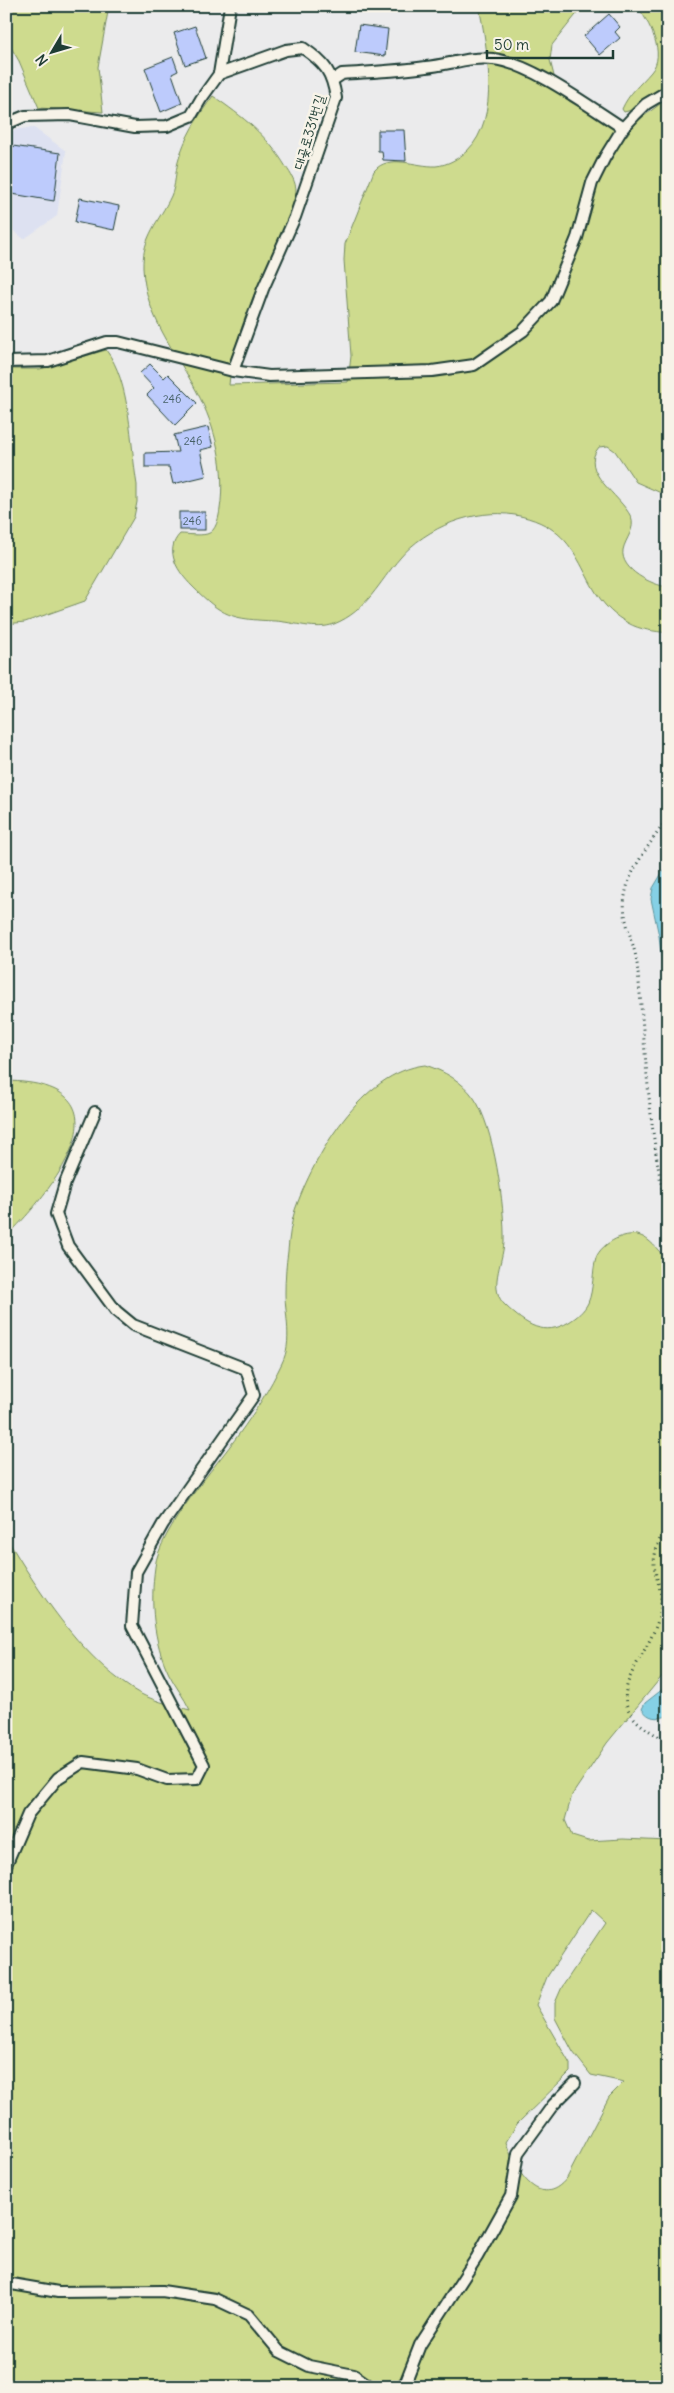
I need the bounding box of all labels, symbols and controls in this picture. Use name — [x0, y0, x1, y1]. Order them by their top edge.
north arrow — [28, 28, 78, 78]
scale bar — [487, 28, 613, 60]
text: 50 m — [494, 35, 529, 54]
text: N — [32, 51, 52, 69]
street label: 대곶로331번길 — [289, 92, 329, 172]
house number: 246 — [163, 392, 181, 406]
house number: 246 — [184, 434, 202, 448]
house number: 246 — [183, 514, 201, 528]

